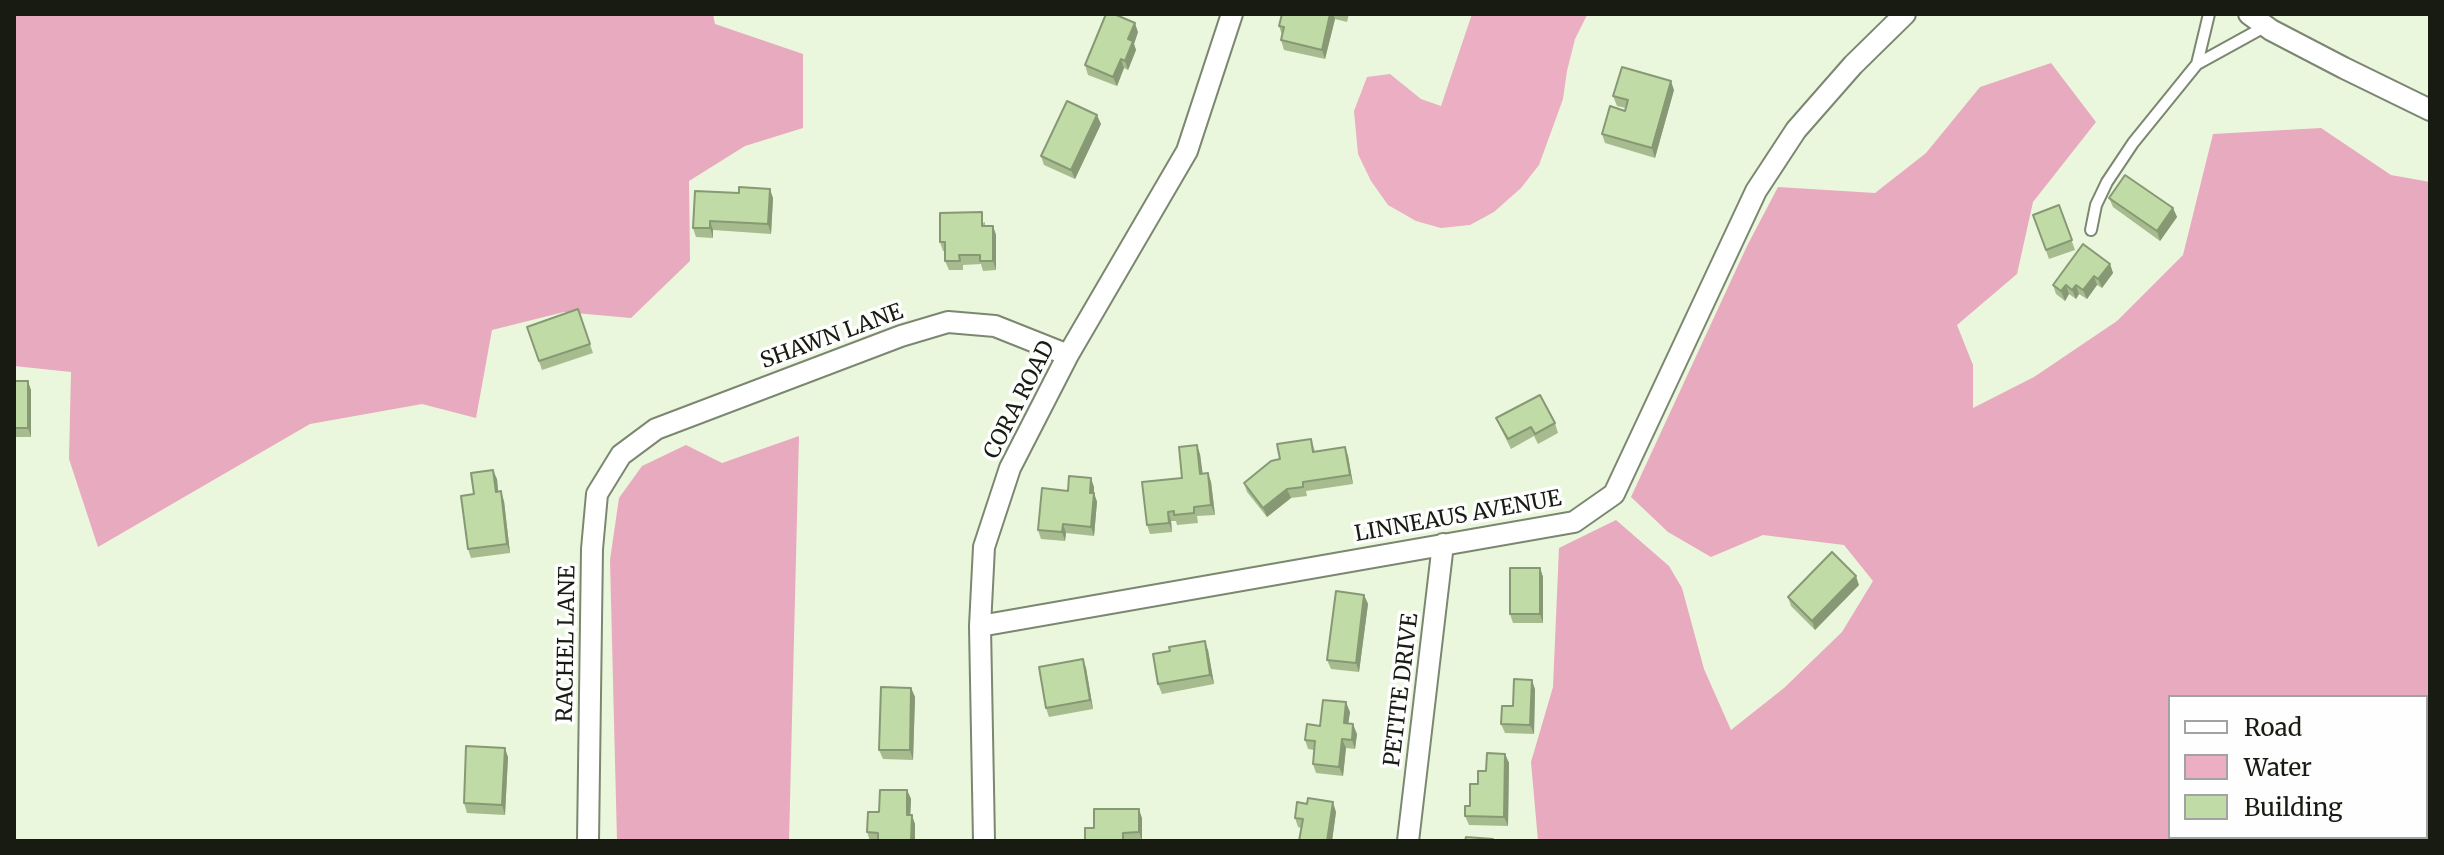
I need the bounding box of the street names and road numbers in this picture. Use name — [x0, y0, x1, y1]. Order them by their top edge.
street label: SHAWN LANE — [757, 299, 907, 375]
street label: CORA ROAD — [979, 337, 1061, 463]
street label: LINNEAUS AVENUE — [1353, 486, 1563, 548]
street label: RACHEL LANE — [552, 565, 582, 723]
street label: PETITE DRIVE — [1379, 612, 1425, 768]

